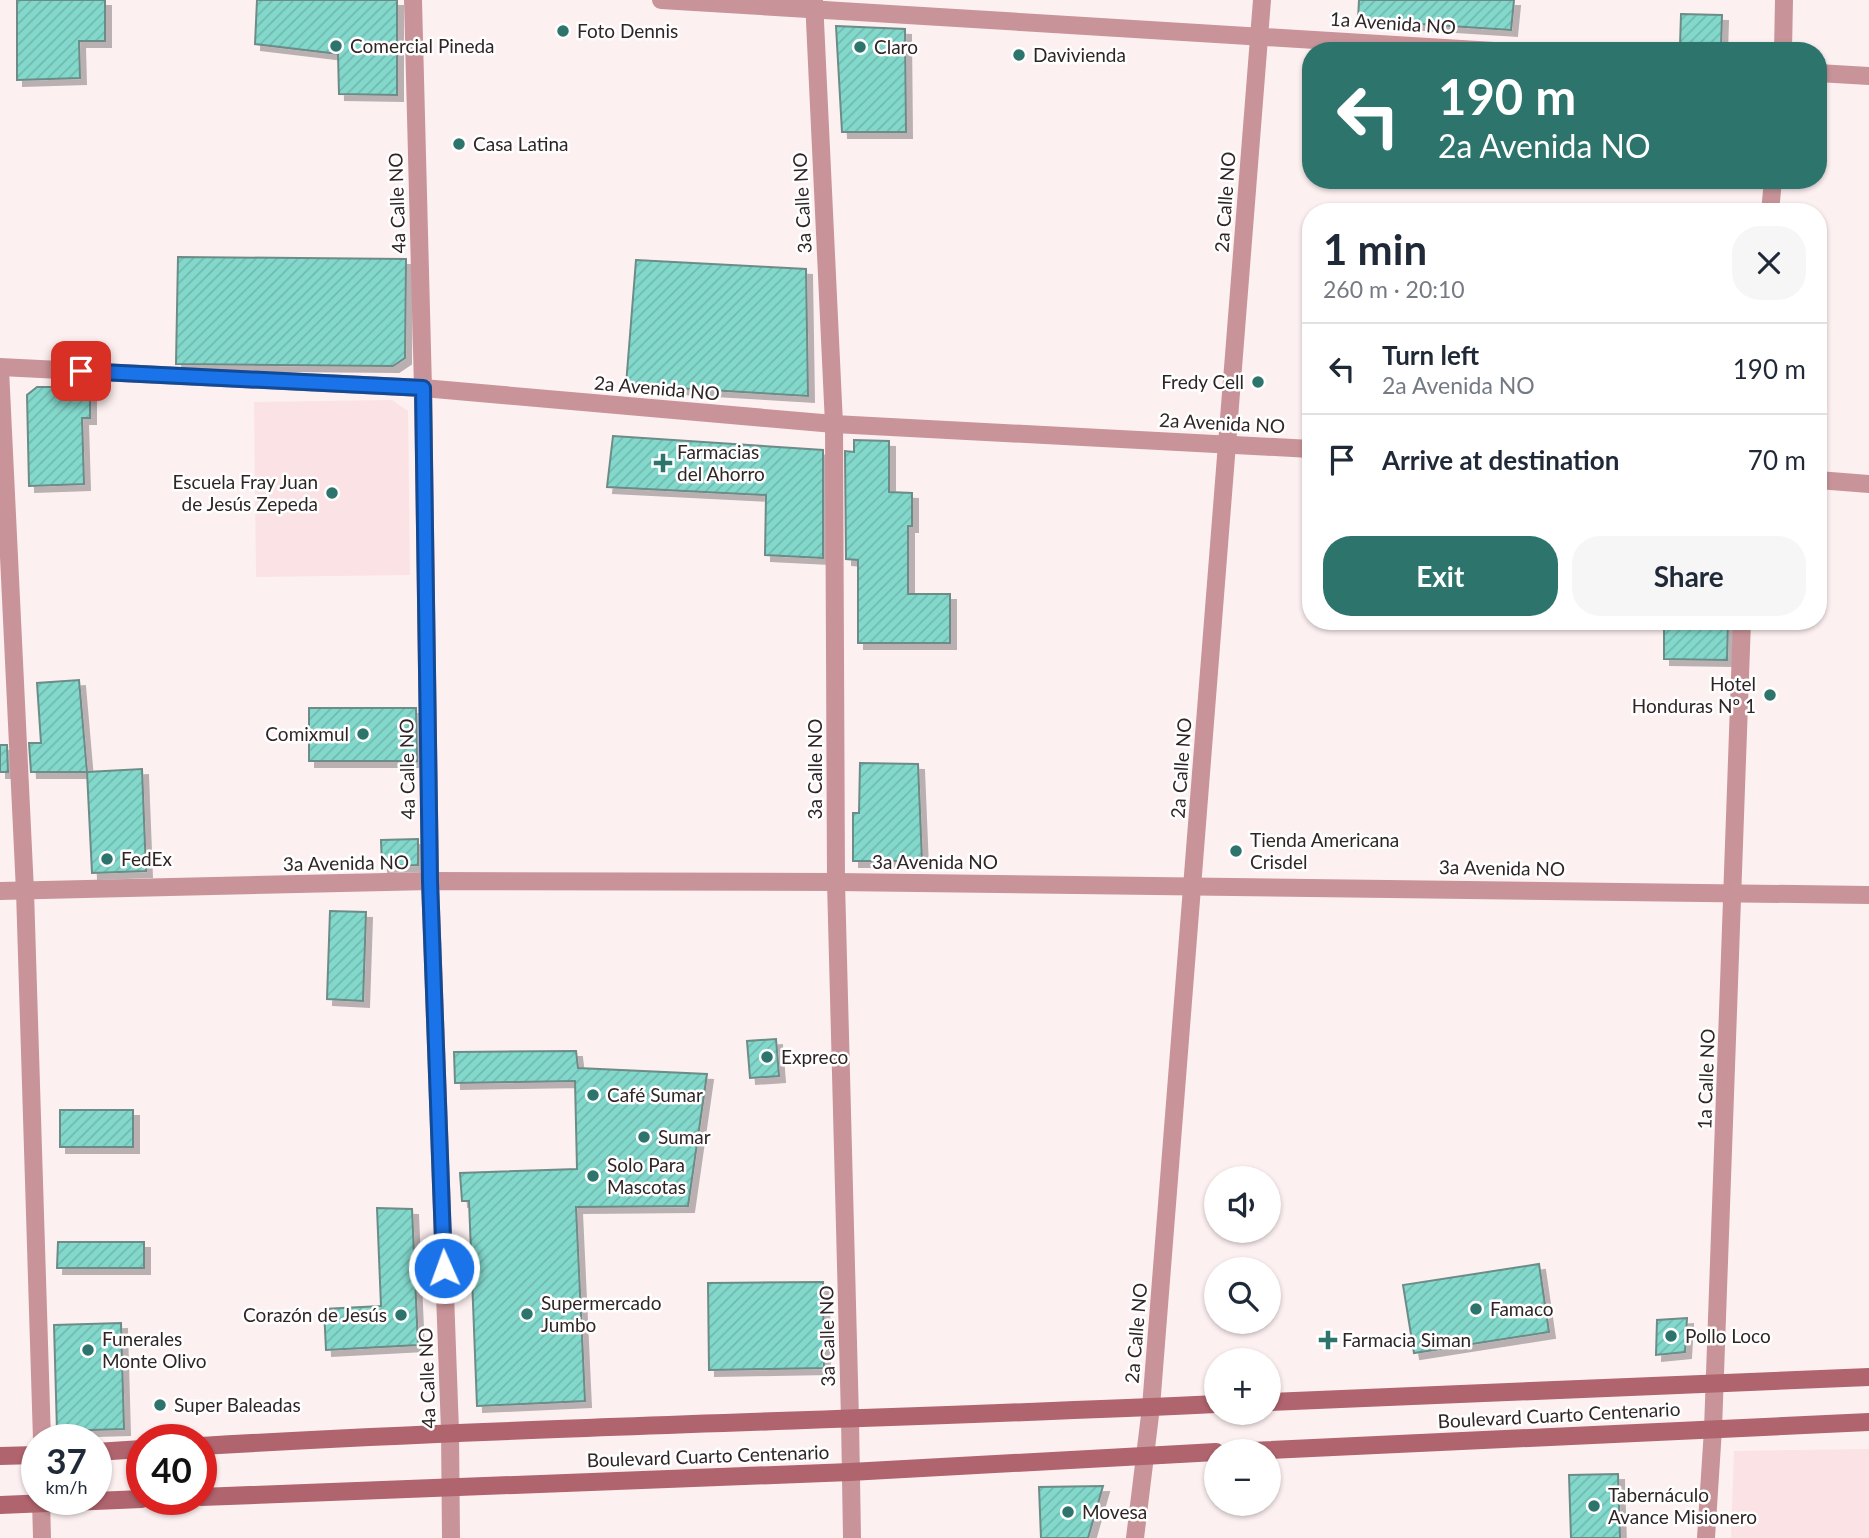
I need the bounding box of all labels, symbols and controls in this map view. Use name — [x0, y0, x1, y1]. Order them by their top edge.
street label: 1a Avenida NO — [1329, 7, 1457, 38]
place label: Foto Dennis — [577, 19, 678, 42]
marker: Foto Dennis — [555, 23, 571, 39]
place label: Comercial Pineda — [350, 34, 495, 57]
place label: Claro — [874, 35, 918, 58]
marker: Comercial Pineda — [328, 38, 344, 54]
marker: Claro — [852, 39, 868, 55]
place label: Davivienda — [1033, 43, 1126, 66]
marker: Davivienda — [1011, 47, 1027, 63]
text: 190 m — [1438, 67, 1576, 125]
icon: left — [1323, 70, 1414, 161]
text: 2a Avenida NO — [1438, 126, 1651, 165]
place label: Casa Latina — [473, 132, 569, 155]
marker: Casa Latina — [451, 136, 467, 152]
street label: 2a Calle NO — [1210, 151, 1239, 253]
street label: 4a Calle NO — [383, 152, 410, 254]
street label: 3a Calle NO — [787, 152, 816, 254]
text: 1 min — [1323, 224, 1427, 274]
button: close — [1732, 226, 1806, 300]
text: 260 m · 20:10 — [1323, 275, 1465, 303]
text: Turn left — [1382, 339, 1479, 371]
pin — [51, 341, 111, 401]
icon: left — [1323, 350, 1361, 388]
icon: arrive — [62, 352, 100, 390]
text: 190 m — [1733, 353, 1806, 385]
place label: Fredy Cell — [1161, 370, 1244, 393]
street label: 2a Avenida NO — [593, 371, 721, 404]
text: 2a Avenida NO — [1382, 371, 1535, 399]
marker: Fredy Cell — [1250, 374, 1266, 390]
street label: 2a Avenida NO — [1158, 408, 1286, 437]
place label: Farmacias del Ahorro — [677, 440, 765, 485]
icon: arrive — [1323, 441, 1361, 479]
text: Arrive at destination — [1382, 444, 1619, 476]
text: 70 m — [1748, 444, 1806, 476]
marker: Farmacias del Ahorro — [655, 455, 671, 471]
place label: Escuela Fray Juan de Jesús Zepeda — [173, 470, 318, 515]
marker: Escuela Fray Juan de Jesús Zepeda — [324, 485, 340, 501]
button: Exit — [1323, 536, 1558, 616]
button: Share — [1572, 536, 1806, 616]
place label: Hotel Honduras Nº 1 — [1632, 672, 1756, 717]
marker: Hotel Honduras Nº 1 — [1762, 687, 1778, 703]
street label: 2a Calle NO — [1166, 717, 1195, 819]
street label: 4a Calle NO — [394, 718, 419, 820]
street label: 3a Calle NO — [803, 718, 826, 820]
place label: Comixmul — [265, 722, 349, 745]
marker: Comixmul — [355, 726, 371, 742]
place label: Tienda Americana Crisdel — [1250, 828, 1399, 873]
marker: Tienda Americana Crisdel — [1228, 843, 1244, 859]
place label: FedEx — [121, 847, 172, 870]
street label: 3a Avenida NO — [283, 850, 409, 875]
street label: 3a Avenida NO — [872, 850, 998, 873]
marker: FedEx — [99, 851, 115, 867]
street label: 3a Avenida NO — [1439, 855, 1565, 880]
street label: 1a Calle NO — [1692, 1028, 1719, 1130]
place label: Expreco — [781, 1045, 848, 1068]
marker: Expreco — [759, 1049, 775, 1065]
place label: Café Sumar — [607, 1083, 703, 1106]
marker: Café Sumar — [585, 1087, 601, 1103]
place label: Sumar — [658, 1125, 711, 1148]
marker: Sumar — [636, 1129, 652, 1145]
place label: Solo Para Mascotas — [607, 1153, 686, 1198]
map controls — [1204, 1166, 1281, 1516]
button: sound — [1204, 1166, 1281, 1243]
marker: Solo Para Mascotas — [585, 1168, 601, 1184]
position arrow — [407, 1231, 481, 1305]
button: search — [1204, 1257, 1281, 1334]
street label: 2a Calle NO — [1120, 1282, 1151, 1384]
street label: 3a Calle NO — [814, 1285, 839, 1387]
place label: Supermercado Jumbo — [541, 1291, 661, 1336]
place label: Famaco — [1490, 1297, 1554, 1320]
marker: Famaco — [1468, 1301, 1484, 1317]
place label: Corazón de Jesús — [243, 1303, 387, 1326]
marker: Supermercado Jumbo — [519, 1306, 535, 1322]
marker: Corazón de Jesús — [393, 1307, 409, 1323]
place label: Pollo Loco — [1685, 1324, 1771, 1347]
place label: Funerales Monte Olivo — [102, 1327, 207, 1372]
street label: 4a Calle NO — [413, 1327, 440, 1429]
place label: Farmacia Siman — [1342, 1328, 1471, 1351]
marker: Pollo Loco — [1663, 1328, 1679, 1344]
marker: Farmacia Siman — [1320, 1332, 1336, 1348]
marker: Funerales Monte Olivo — [80, 1342, 96, 1358]
button: + — [1204, 1348, 1281, 1425]
place label: Super Baleadas — [174, 1393, 301, 1416]
marker: Super Baleadas — [152, 1397, 168, 1413]
street label: Boulevard Cuarto Centenario — [1437, 1397, 1681, 1432]
speed limit sign: 40 — [126, 1424, 217, 1515]
text: 37 — [46, 1439, 87, 1481]
button: − — [1204, 1439, 1281, 1516]
street label: Boulevard Cuarto Centenario — [586, 1440, 830, 1471]
text: km/h — [45, 1476, 88, 1498]
place label: Tabernáculo Avance Misionero — [1608, 1483, 1757, 1528]
marker: Tabernáculo Avance Misionero — [1586, 1498, 1602, 1514]
place label: Movesa — [1082, 1500, 1147, 1523]
marker: Movesa — [1060, 1504, 1076, 1520]

